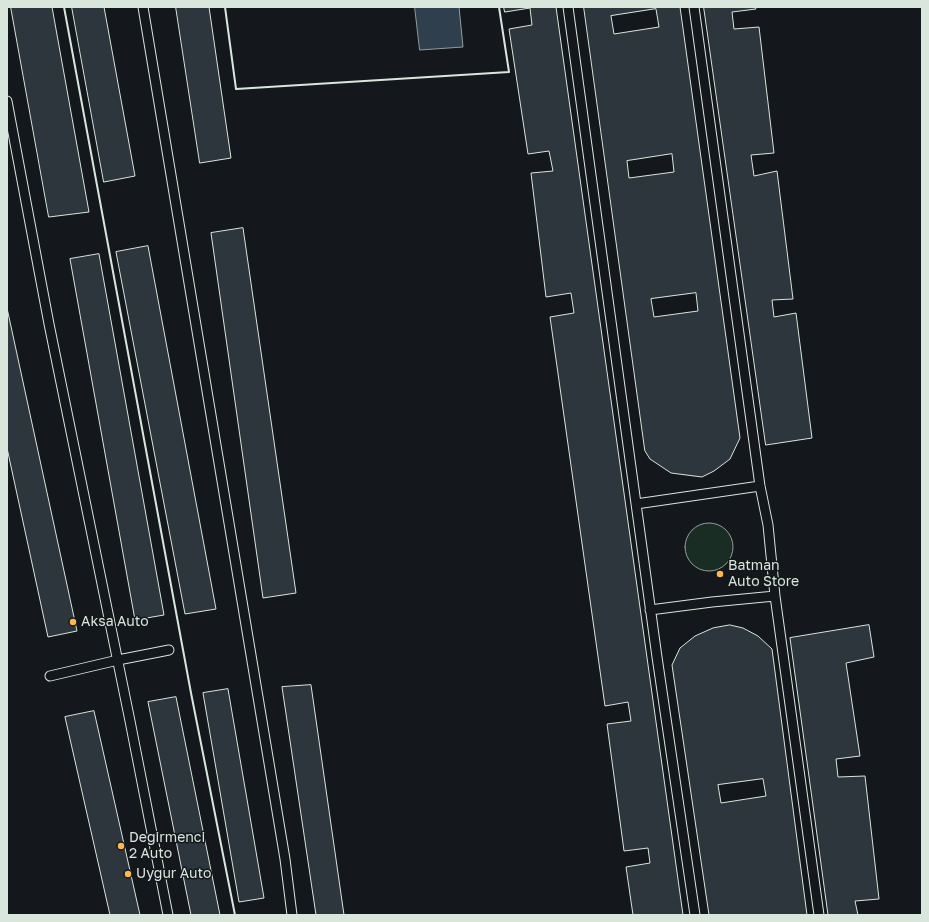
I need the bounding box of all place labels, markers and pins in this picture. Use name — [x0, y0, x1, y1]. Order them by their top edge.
place label: Batman Auto Store — [728, 558, 799, 590]
marker: Batman Auto Store — [715, 569, 725, 579]
place label: Aksa Auto — [81, 614, 149, 630]
marker: Aksa Auto — [68, 617, 78, 627]
place label: Değirmenci 2 Auto — [129, 830, 205, 862]
marker: Değirmenci 2 Auto — [116, 841, 126, 851]
place label: Uygur Auto — [136, 866, 211, 882]
marker: Uygur Auto — [123, 869, 133, 879]

